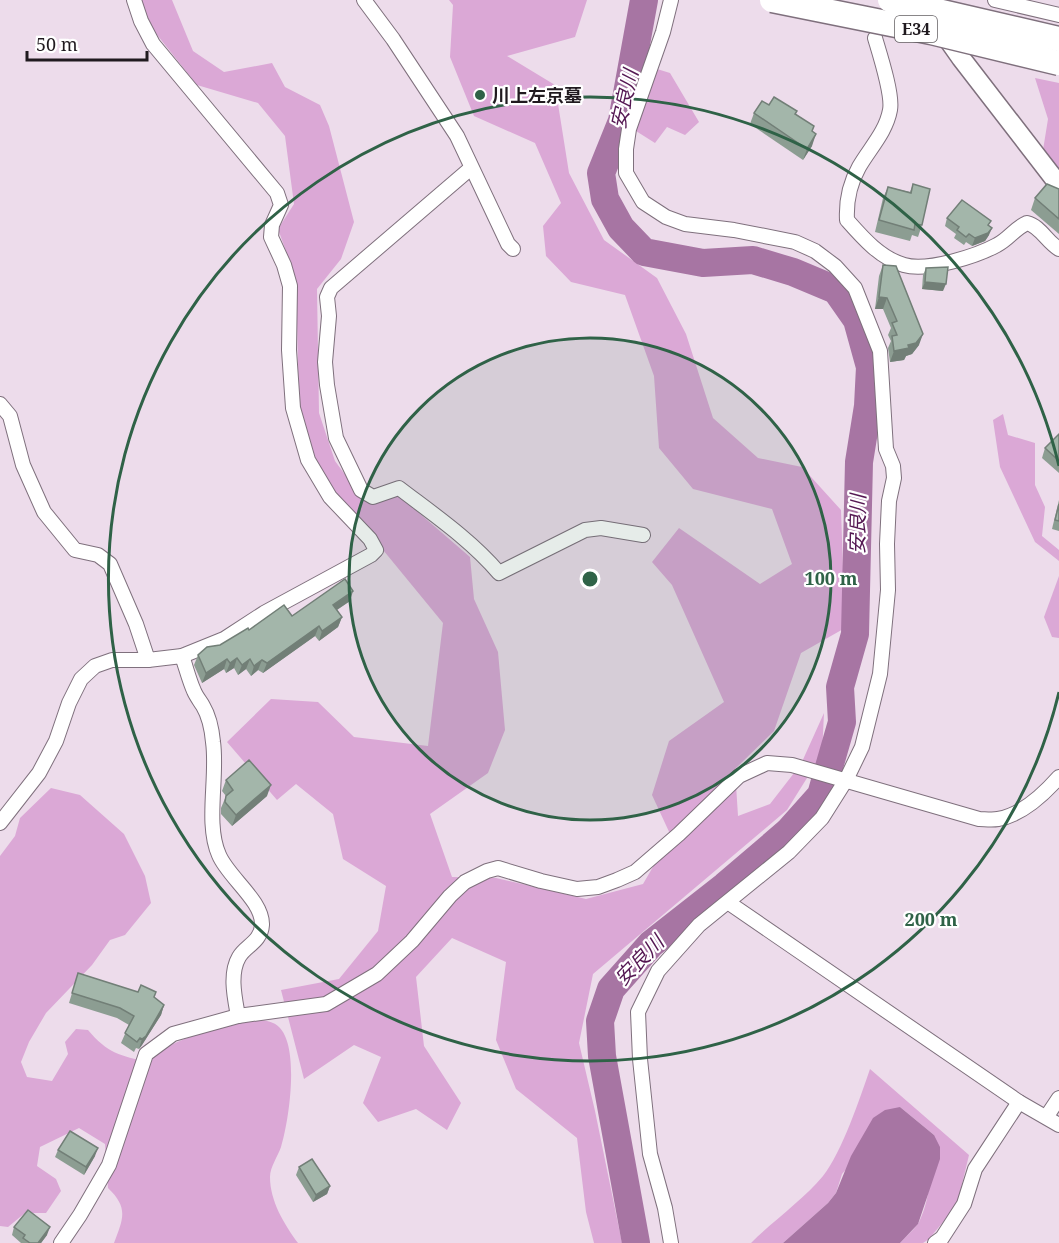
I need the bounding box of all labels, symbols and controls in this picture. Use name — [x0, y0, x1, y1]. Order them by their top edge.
road number: E34 — [895, 16, 937, 42]
scale bar — [27, 24, 147, 62]
text: 50 m — [36, 32, 78, 56]
water label: 安良川 — [604, 65, 644, 131]
place label: 川上左京墓 — [492, 83, 582, 107]
marker: 川上左京墓 — [473, 88, 487, 102]
water label: 安良川 — [843, 492, 871, 554]
text: 100 m — [805, 566, 858, 590]
centre of rings — [580, 569, 600, 589]
text: 200 m — [905, 907, 958, 931]
water label: 安良川 — [608, 928, 671, 991]

